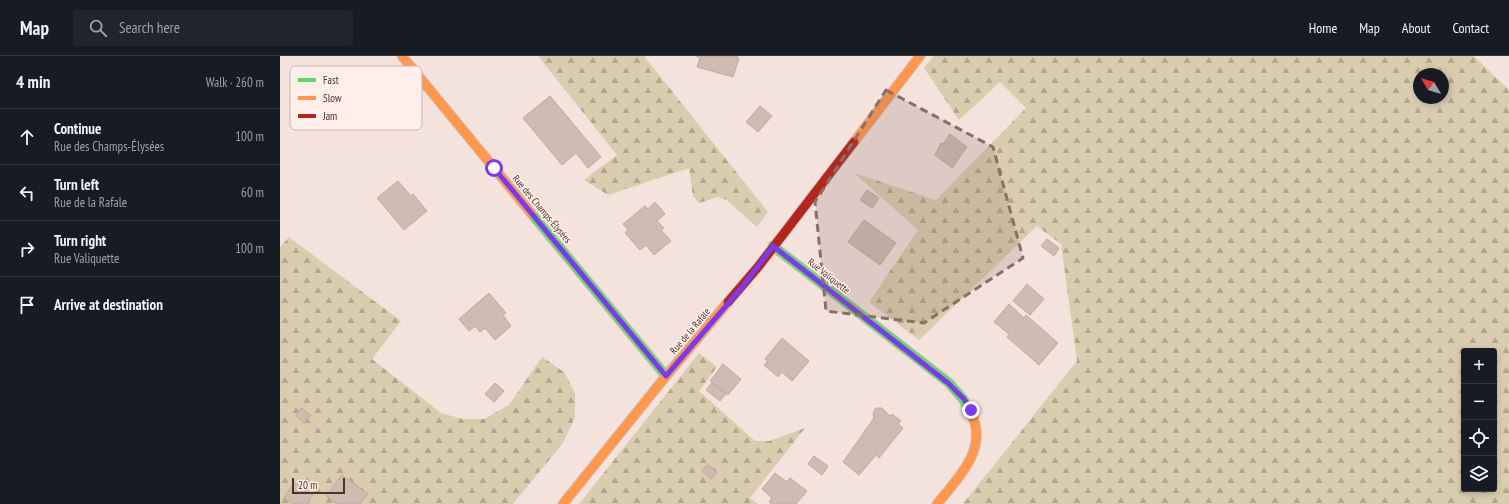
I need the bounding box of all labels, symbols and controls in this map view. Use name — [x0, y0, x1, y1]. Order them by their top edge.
search box — [73, 10, 353, 46]
text: Map — [20, 16, 49, 40]
icon: search — [87, 17, 109, 39]
text: Search here — [119, 18, 180, 37]
text: Home — [1309, 19, 1337, 37]
text: Map — [1359, 19, 1380, 37]
text: About — [1402, 19, 1431, 37]
text: Contact — [1453, 19, 1489, 37]
legend — [290, 66, 422, 130]
north arrow — [1413, 68, 1449, 104]
text: 4 min — [16, 71, 50, 93]
text: Fast — [323, 73, 339, 87]
text: Walk · 260 m — [206, 74, 264, 91]
text: Slow — [323, 91, 342, 105]
text: Jam — [322, 109, 337, 123]
text: Continue — [54, 119, 101, 138]
icon: ahead — [16, 126, 38, 148]
text: 100 m — [235, 128, 264, 145]
text: Rue des Champs-Élysées — [54, 138, 164, 155]
route start — [485, 159, 503, 177]
street label: Rue des Champs-Élysées — [510, 172, 575, 246]
text: Turn left — [54, 175, 99, 194]
icon: left — [16, 182, 38, 204]
text: 60 m — [241, 184, 264, 201]
text: Rue de la Rafale — [54, 194, 127, 211]
text: Turn right — [54, 231, 106, 250]
icon: right — [16, 238, 38, 260]
text: 100 m — [235, 240, 264, 257]
text: Rue Valiquette — [54, 250, 119, 267]
street label: Rue Valiquette — [805, 255, 853, 297]
icon: arrive — [16, 294, 38, 316]
text: Arrive at destination — [54, 295, 163, 314]
street label: Rue de la Rafale — [667, 305, 713, 357]
map controls — [1461, 348, 1497, 492]
button: + — [1461, 348, 1497, 384]
button: − — [1461, 384, 1497, 420]
route end — [962, 401, 980, 419]
button: locate — [1461, 420, 1497, 456]
button: layers — [1461, 456, 1497, 492]
scale bar — [292, 476, 345, 495]
text: 20 m — [298, 478, 317, 492]

